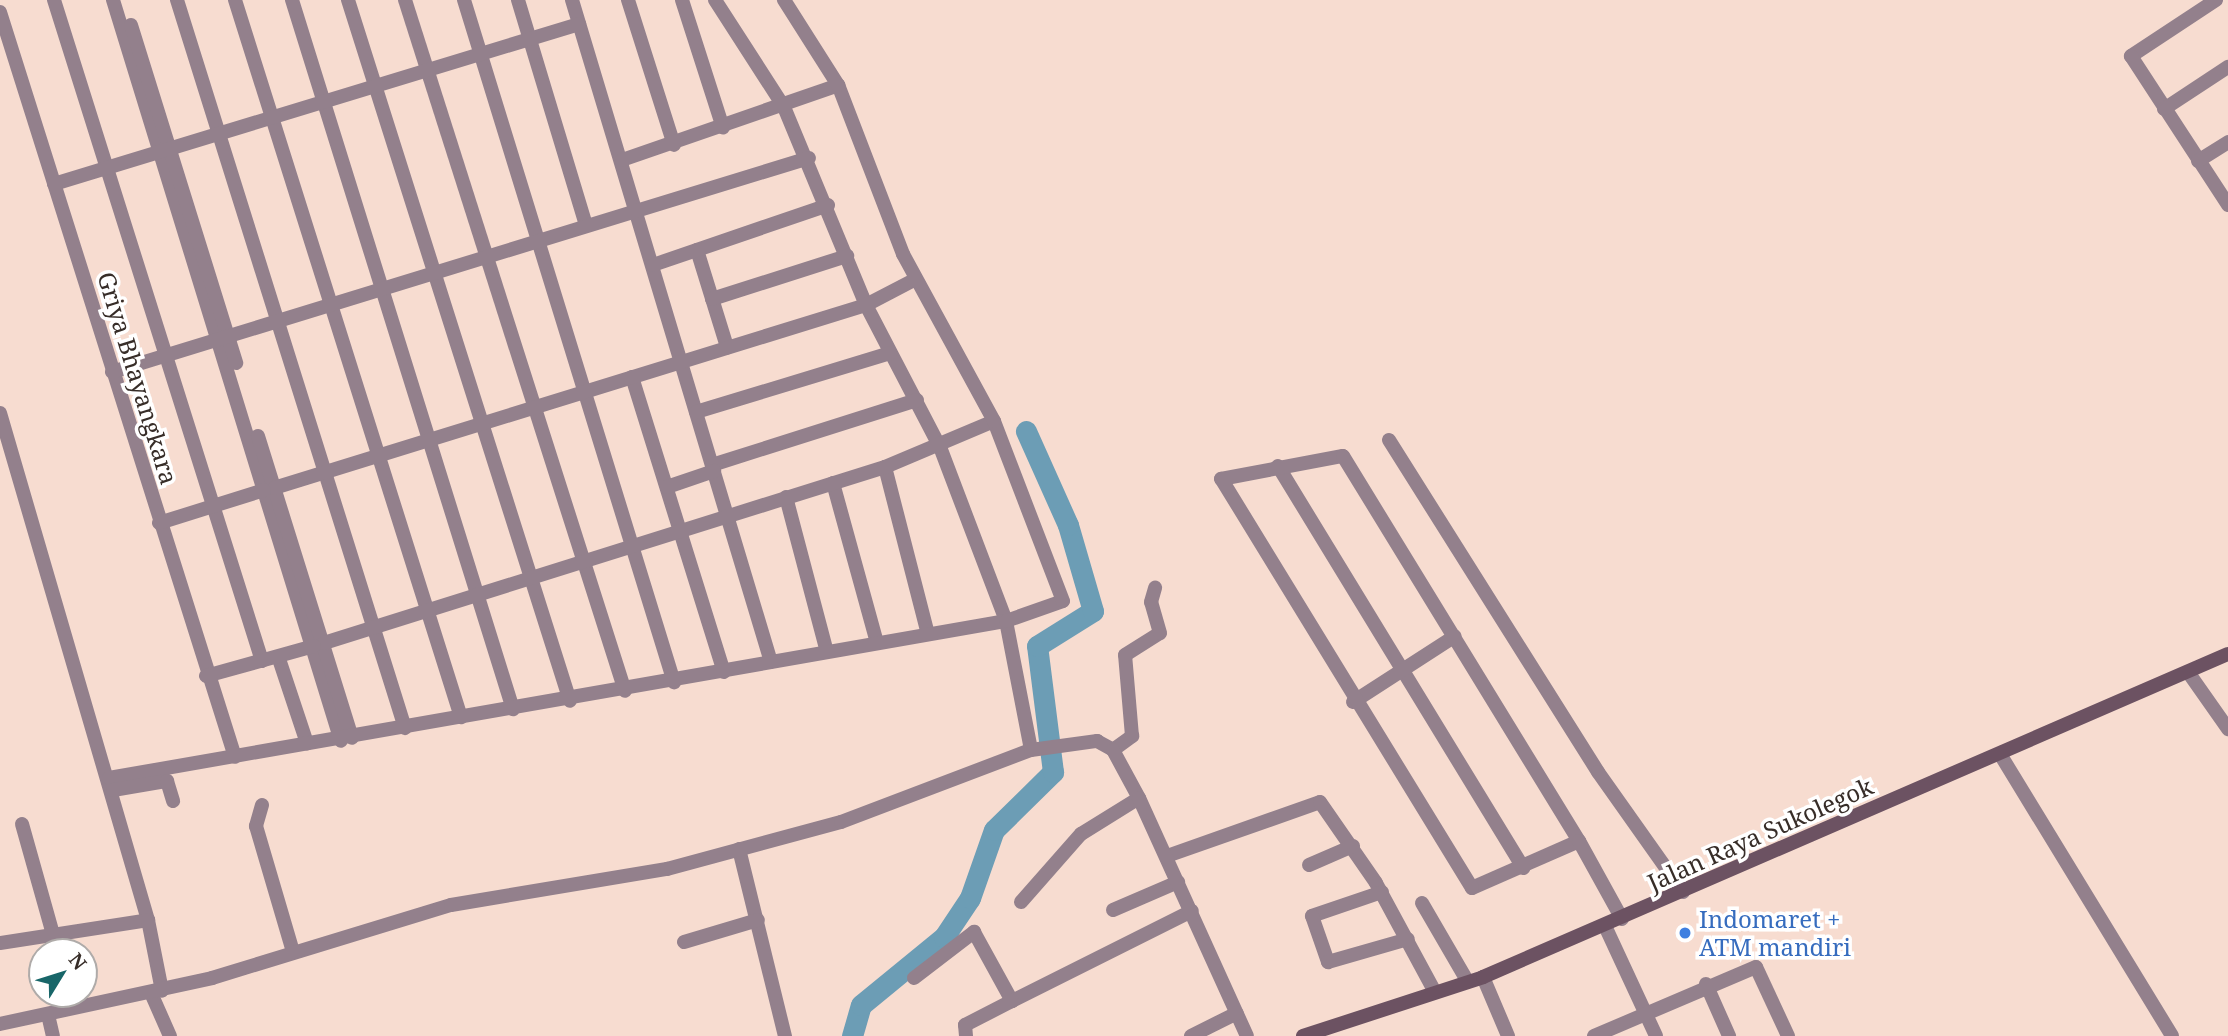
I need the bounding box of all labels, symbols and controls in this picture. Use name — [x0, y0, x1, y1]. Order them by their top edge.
street label: Griya Bhayangkara — [92, 268, 184, 488]
street label: Jalan Raya Sukolegok — [1643, 771, 1877, 897]
place label: Indomaret + ATM mandiri — [1699, 905, 1851, 961]
marker: Indomaret + ATM mandiri — [1677, 925, 1693, 941]
north arrow — [28, 938, 98, 1008]
text: N — [63, 947, 93, 975]

